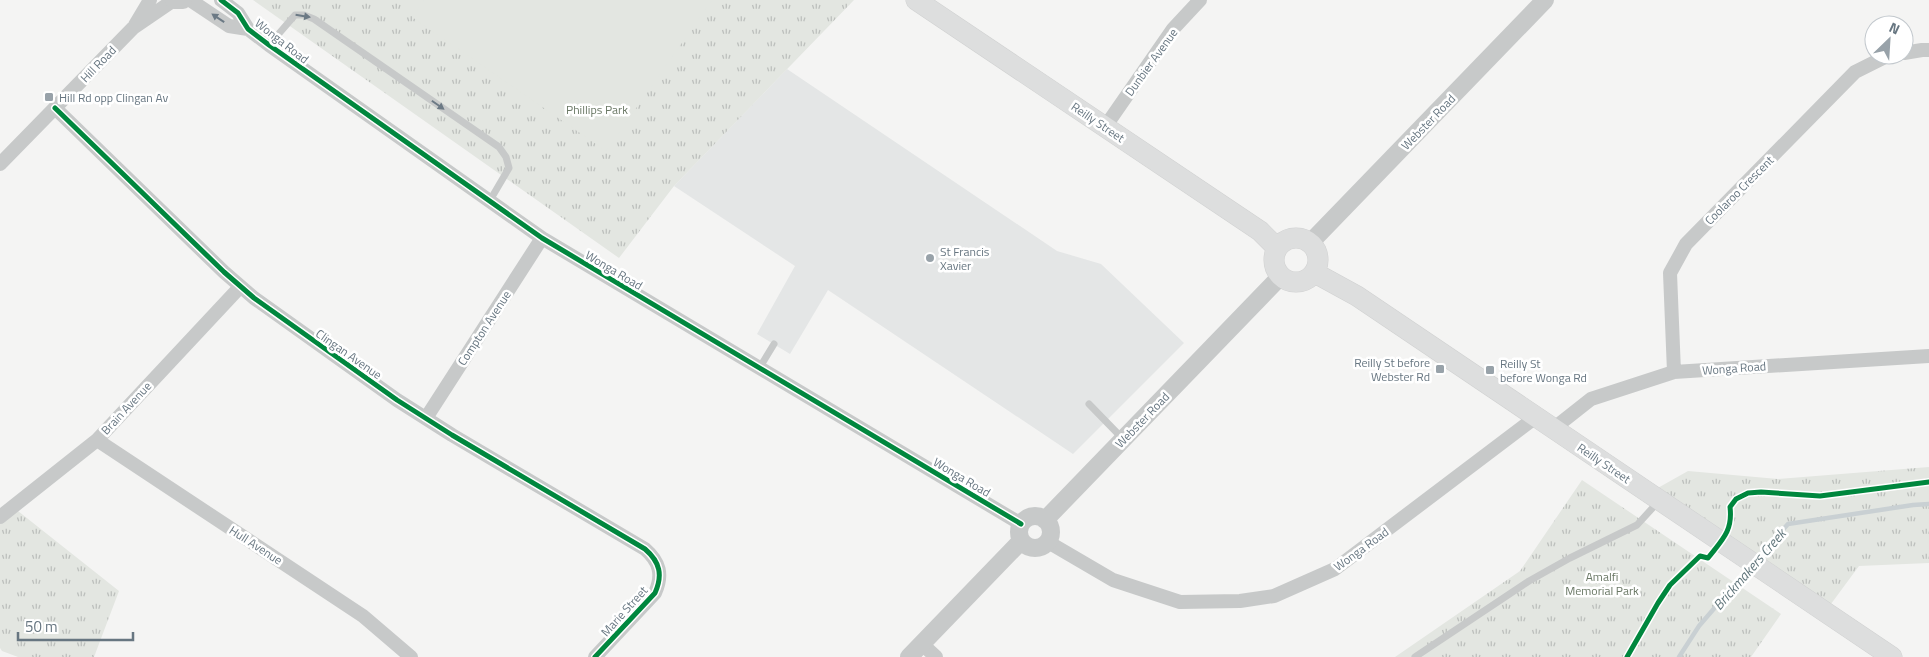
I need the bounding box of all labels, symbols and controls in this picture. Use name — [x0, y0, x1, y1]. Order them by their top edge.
one-way arrow — [211, 13, 224, 23]
one-way arrow — [296, 13, 312, 21]
street label: Wonga Road — [251, 14, 313, 68]
north arrow — [1864, 15, 1914, 65]
text: N — [1886, 16, 1904, 39]
street label: Dunbier Avenue — [1120, 24, 1182, 100]
street label: Hill Road — [76, 41, 120, 87]
place label: Hill Rd opp Clingan Av — [59, 88, 168, 107]
street label: Webster Road — [1396, 90, 1460, 154]
marker: Hill Rd opp Clingan Av — [43, 91, 55, 103]
street label: Reilly Street — [1067, 97, 1129, 147]
one-way arrow — [432, 100, 445, 110]
park label: Phillips Park — [566, 100, 628, 119]
street label: Coolaroo Crescent — [1700, 150, 1779, 229]
place label: St Francis Xavier — [940, 242, 990, 275]
street label: Wonga Road — [582, 245, 646, 295]
marker: St Francis Xavier — [924, 252, 936, 264]
street label: Compton Avenue — [453, 287, 515, 369]
street label: Clingan Avenue — [312, 324, 386, 384]
place label: Reilly St before Webster Rd — [1354, 353, 1430, 386]
place label: Reilly St before Wonga Rd — [1500, 354, 1587, 387]
street label: Wonga Road — [1701, 356, 1767, 380]
marker: Reilly St before Webster Rd — [1434, 363, 1446, 375]
marker: Reilly St before Wonga Rd — [1484, 364, 1496, 376]
street label: Brain Avenue — [96, 377, 156, 439]
street label: Webster Road — [1110, 388, 1174, 452]
street label: Reilly Street — [1573, 438, 1635, 488]
street label: Wonga Road — [930, 452, 994, 502]
street label: Hull Avenue — [226, 521, 286, 569]
water label: Brickmakers Creek — [1708, 522, 1791, 614]
street label: Wonga Road — [1330, 523, 1392, 575]
park label: Amalfi Memorial Park — [1565, 567, 1639, 600]
street label: Marie Street — [596, 581, 652, 641]
scale bar — [18, 610, 132, 642]
text: 50 m — [25, 615, 58, 638]

